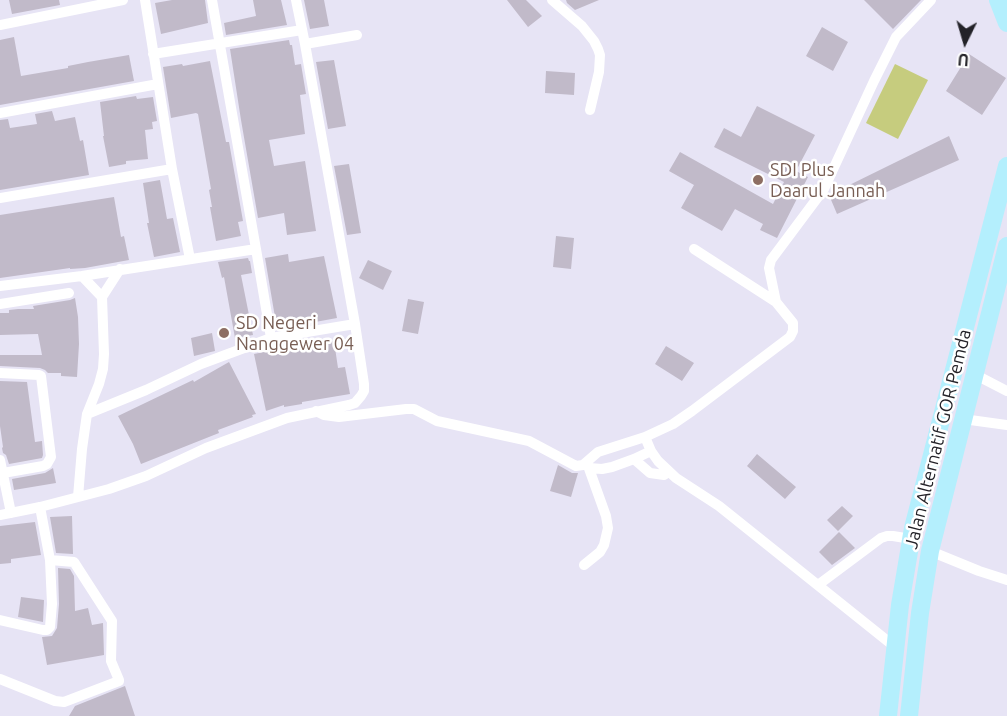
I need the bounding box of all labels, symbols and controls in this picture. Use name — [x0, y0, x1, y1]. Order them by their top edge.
north arrow — [935, 12, 995, 72]
text: U — [957, 50, 970, 69]
place label: SDI Plus Daarul Jannah — [770, 159, 885, 201]
marker: SDI Plus Daarul Jannah — [751, 173, 765, 187]
place label: SD Negeri Nanggewer 04 — [236, 312, 354, 354]
marker: SD Negeri Nanggewer 04 — [217, 326, 231, 340]
street label: Jalan Alternatif GOR Pemda — [900, 327, 976, 551]

